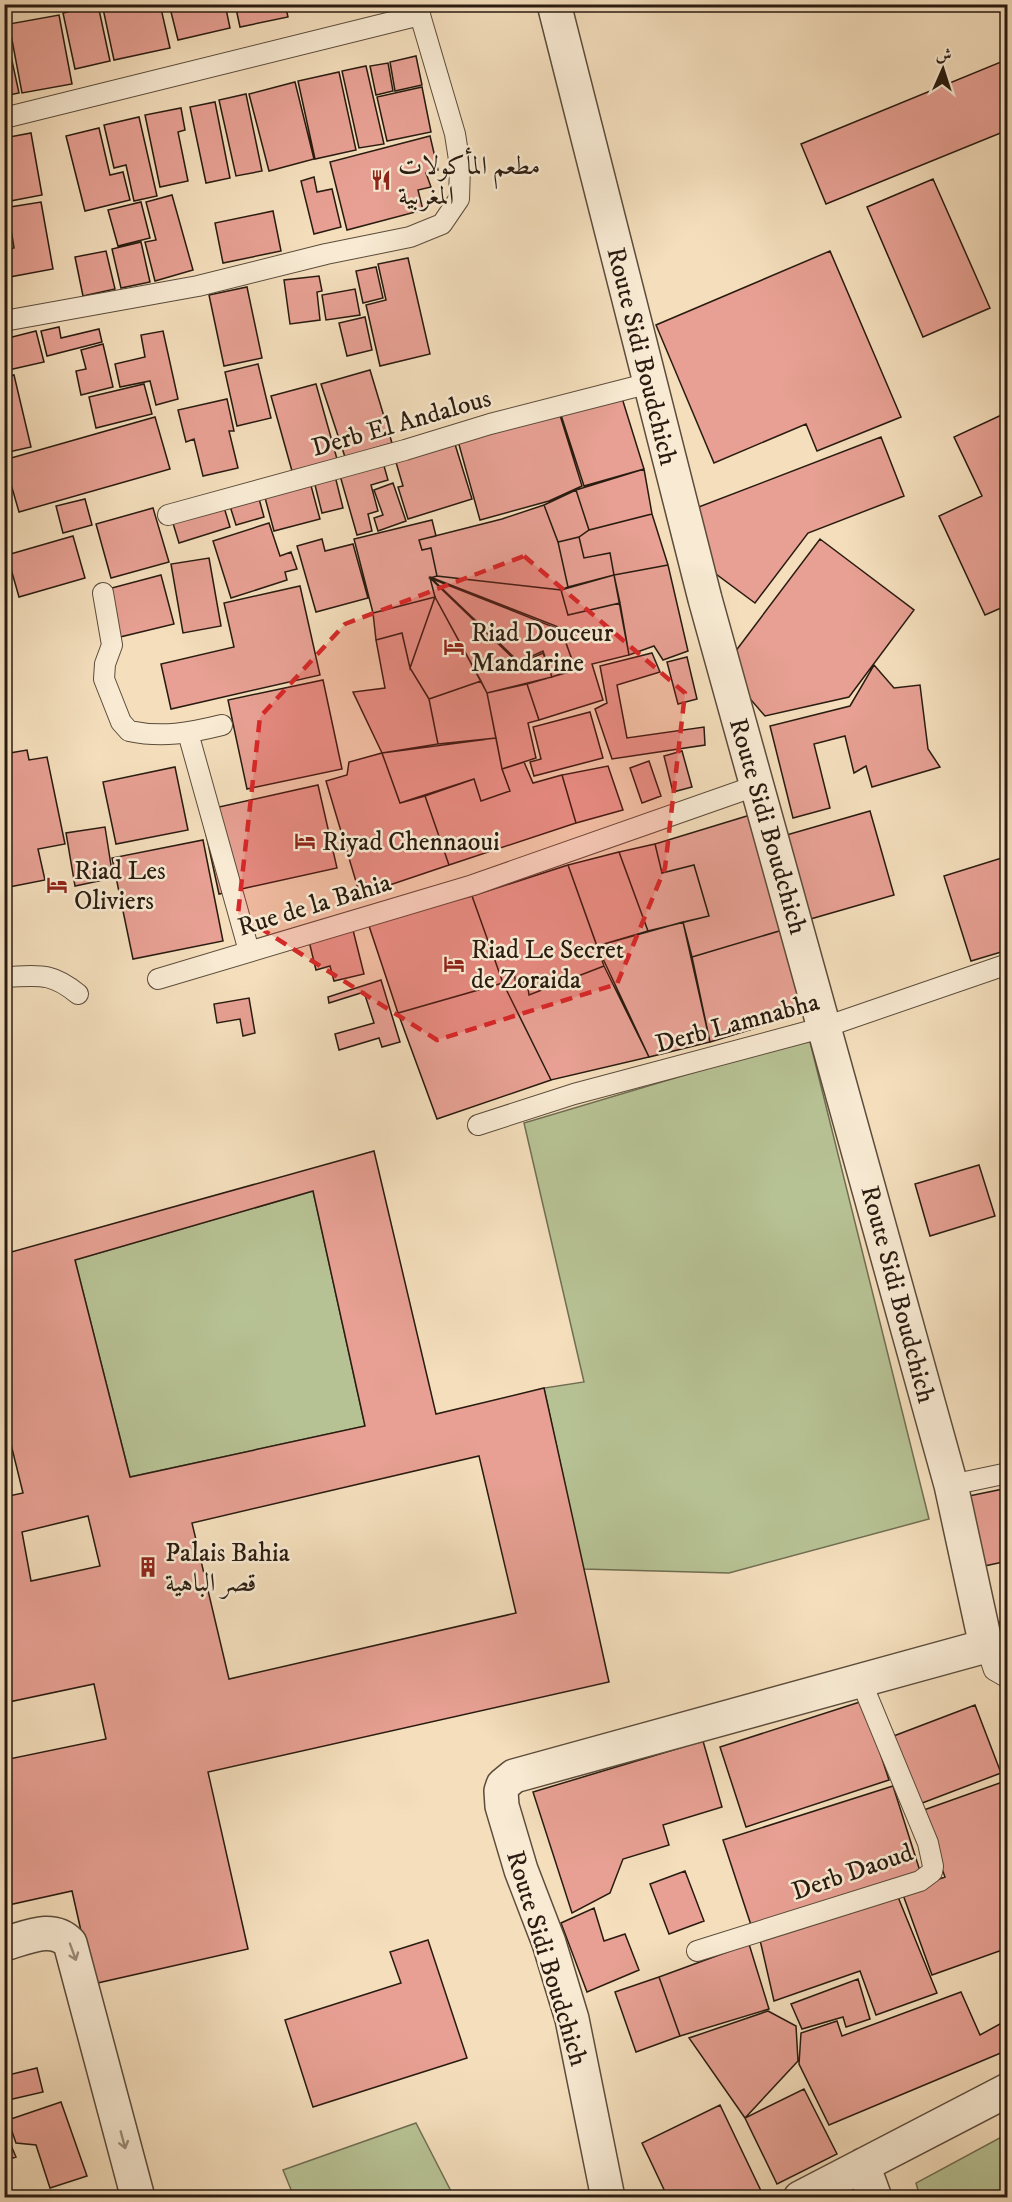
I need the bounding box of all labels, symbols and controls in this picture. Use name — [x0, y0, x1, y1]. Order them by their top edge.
north arrow — [913, 39, 973, 99]
text: ش — [935, 45, 952, 65]
place label: مطعم المأكولات المغربية — [398, 147, 540, 213]
restaurant icon: مطعم المأكولات المغربية — [369, 168, 393, 192]
street label: Route Sidi Boudchich — [598, 244, 685, 469]
street label: Derb El Andalous — [308, 382, 495, 465]
place label: Riad Douceur Mandarine — [471, 617, 614, 680]
hotel icon: Riad Douceur Mandarine — [442, 635, 466, 659]
street label: Route Sidi Boudchich — [721, 714, 814, 939]
place label: Riyad Chennaoui — [322, 826, 500, 859]
hotel icon: Riyad Chennaoui — [293, 829, 317, 853]
place label: Riad Les Oliviers — [74, 855, 166, 918]
street label: Rue de la Bahia — [234, 866, 395, 944]
hotel icon: Riad Les Oliviers — [45, 873, 69, 897]
place label: Riad Le Secret de Zoraida — [471, 934, 624, 997]
hotel icon: Riad Le Secret de Zoraida — [442, 952, 466, 976]
street label: Derb Lamnabha — [652, 986, 823, 1061]
street label: Route Sidi Boudchich — [853, 1182, 943, 1407]
place label: Palais Bahia قصر الباهية — [165, 1537, 290, 1600]
building icon: Palais Bahia قصر الباهية — [136, 1555, 160, 1579]
street label: Derb Daoud — [787, 1836, 918, 1909]
street label: Route Sidi Boudchich — [498, 1847, 595, 2071]
one-way arrow — [68, 1942, 79, 1961]
one-way arrow — [117, 2130, 129, 2149]

